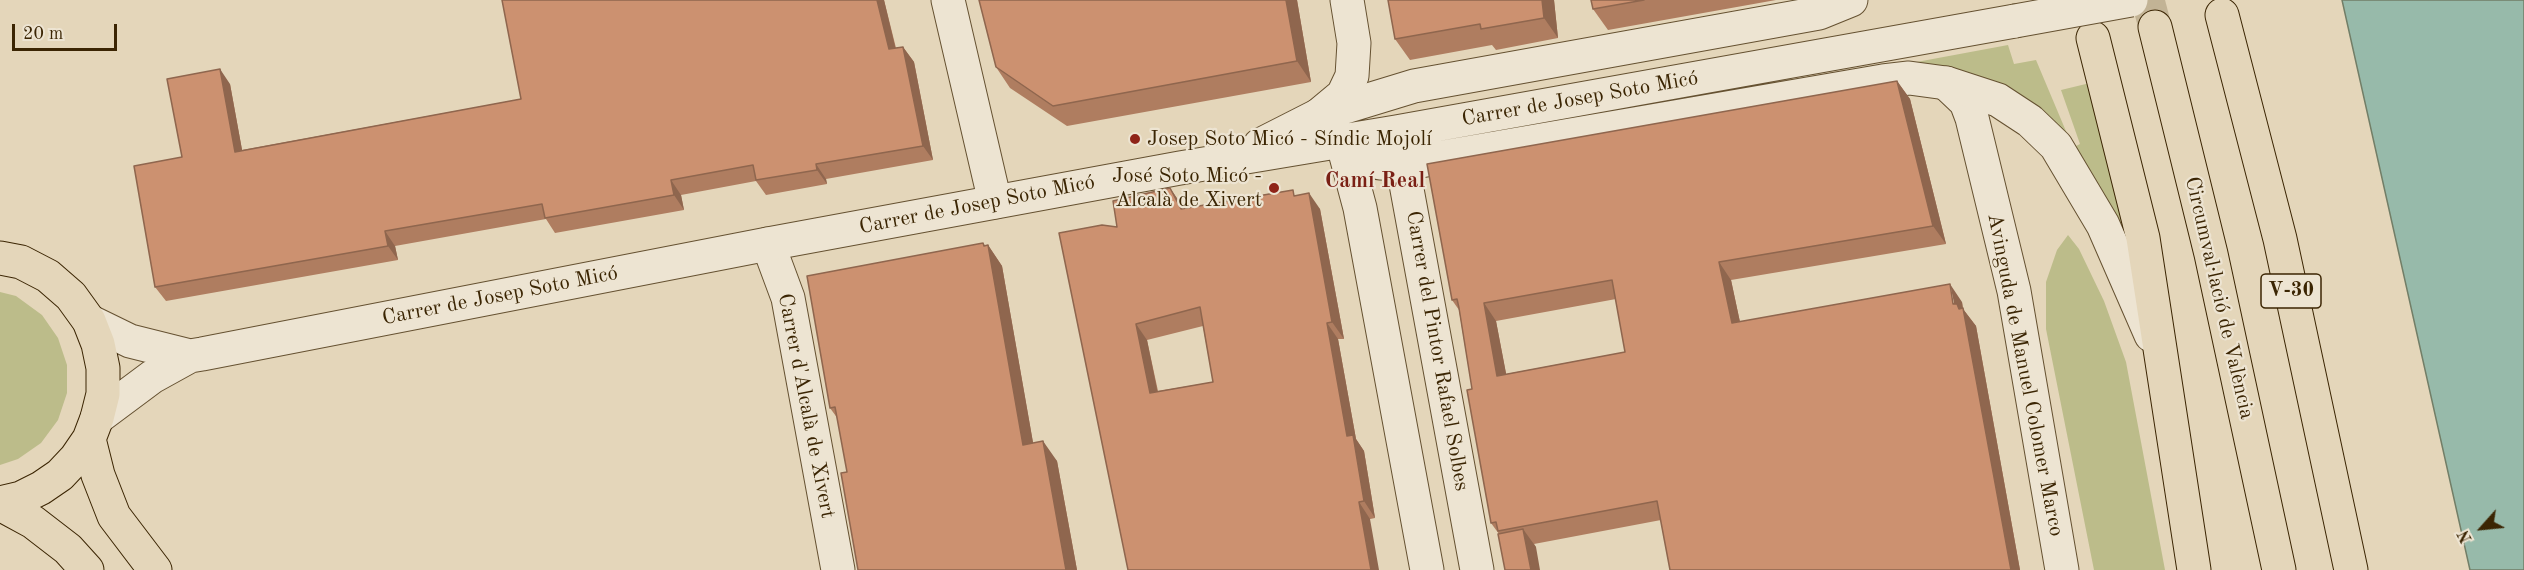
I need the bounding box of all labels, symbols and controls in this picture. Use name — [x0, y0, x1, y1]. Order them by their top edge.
scale bar — [15, 12, 120, 50]
text: 20 m — [23, 25, 63, 43]
street label: Carrer de Josep Soto Micó — [1460, 66, 1700, 132]
place label: Josep Soto Micó - Síndic Mojolí — [1147, 126, 1432, 152]
marker: Josep Soto Micó - Síndic Mojolí — [1128, 132, 1142, 146]
place label: José Soto Micó - Alcalà de Xivert — [1112, 163, 1262, 213]
district label: Camí Real — [1325, 168, 1425, 194]
street label: Carrer de Josep Soto Micó — [857, 170, 1097, 240]
street label: Circumval·lació de València — [2179, 174, 2259, 422]
marker: José Soto Micó - Alcalà de Xivert — [1267, 181, 1281, 195]
street label: Carrer del Pintor Rafael Solbes — [1400, 209, 1474, 493]
street label: Avinguda de Manuel Colomer Marco — [1981, 211, 2069, 539]
street label: Carrer de Josep Soto Micó — [380, 261, 620, 331]
road number: V-30 — [2261, 274, 2321, 308]
street label: Carrer d'Alcalà de Xivert — [772, 291, 840, 521]
north arrow — [2452, 498, 2512, 558]
text: N — [2456, 527, 2476, 545]

